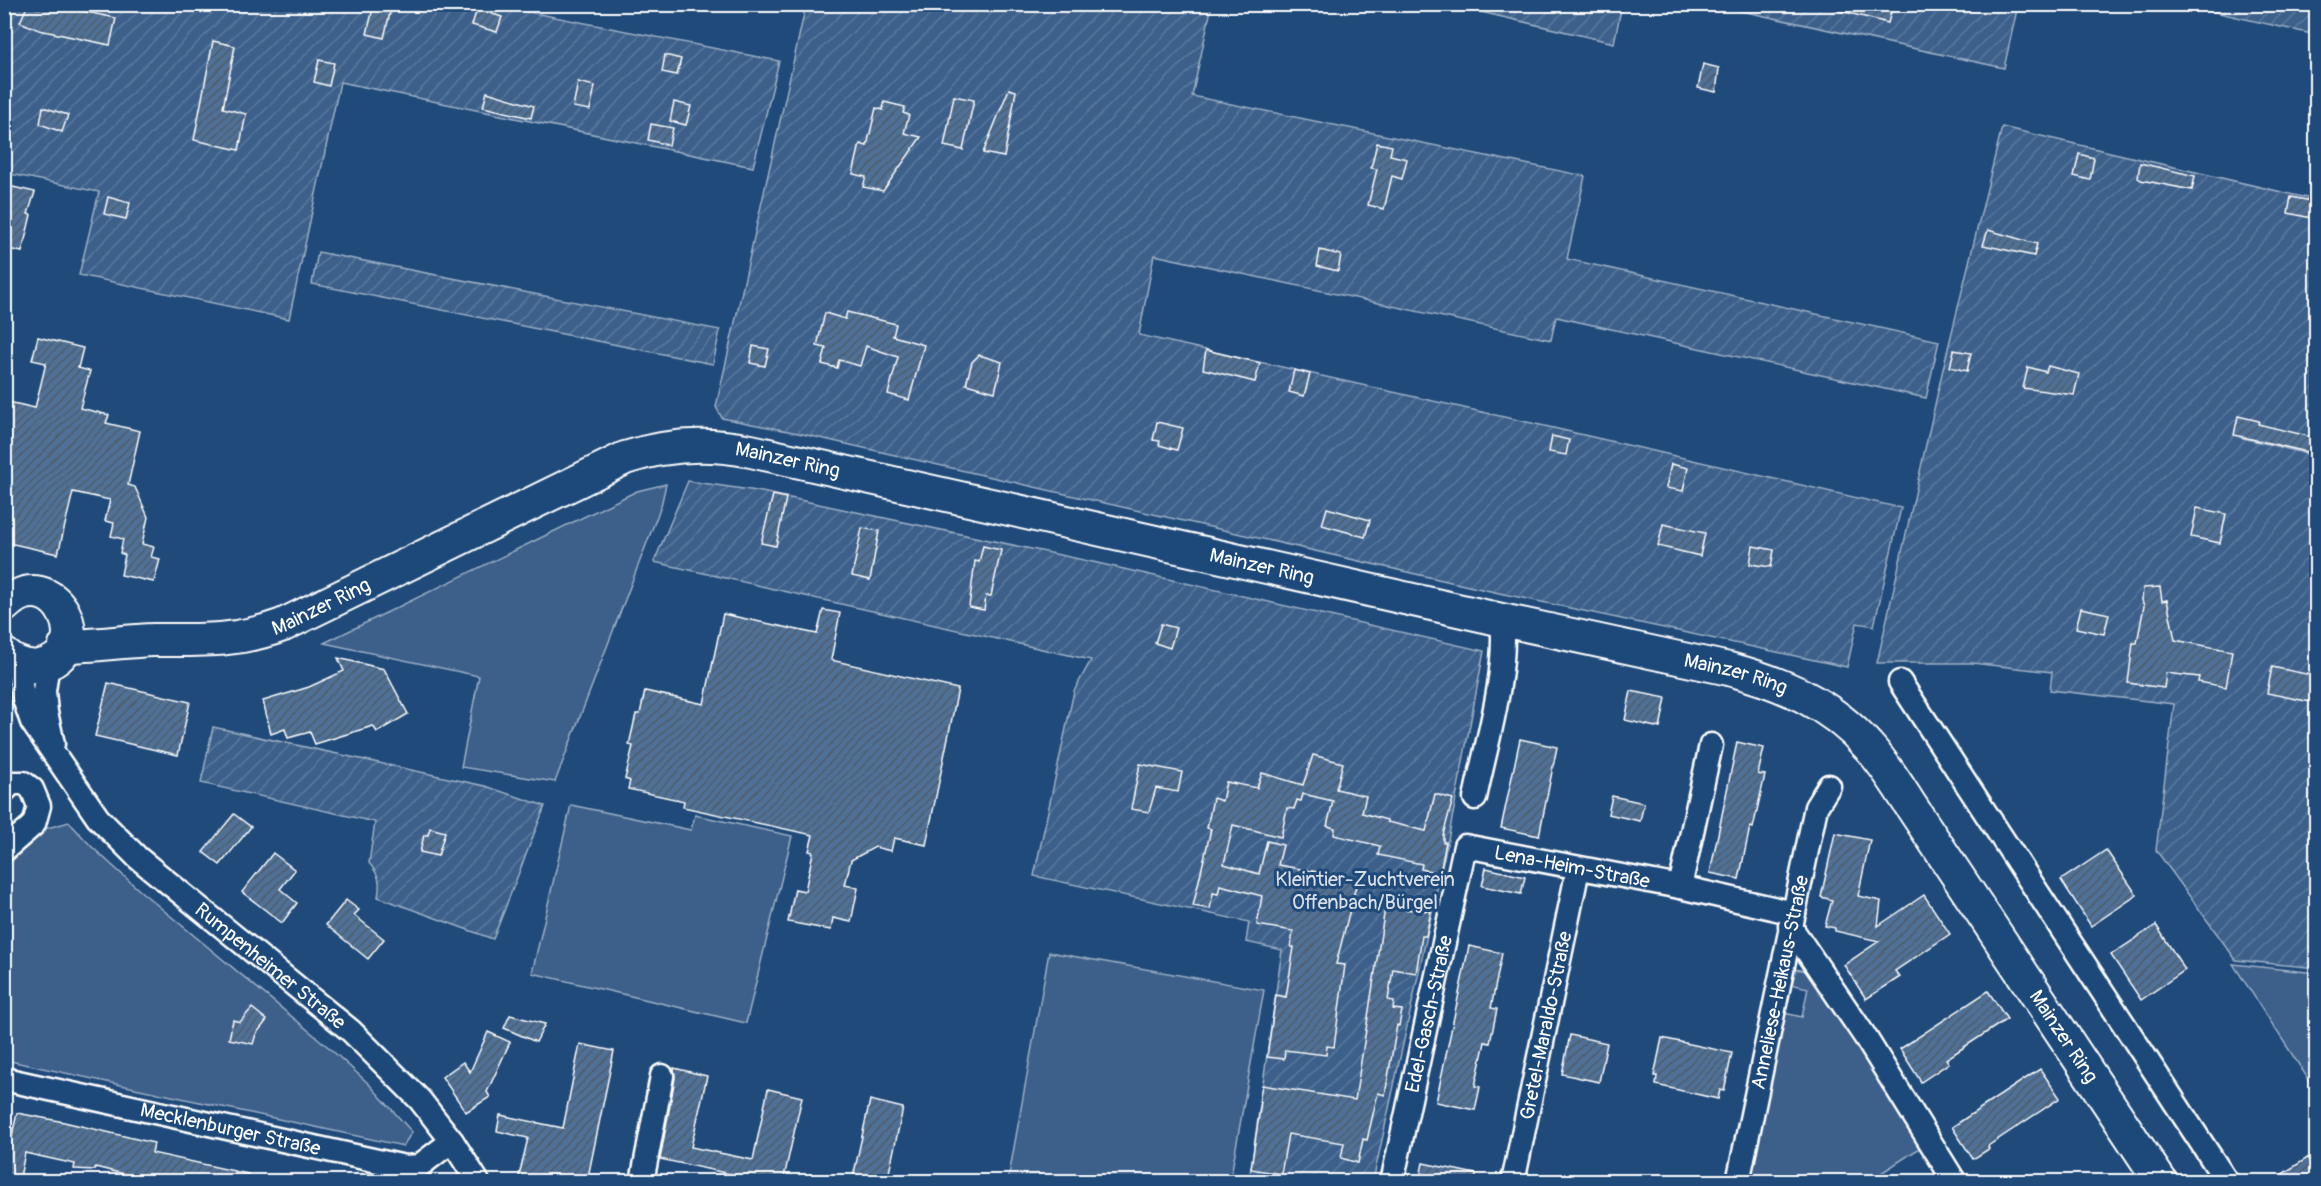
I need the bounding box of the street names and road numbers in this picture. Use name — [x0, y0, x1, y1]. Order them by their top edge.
street label: Mainzer Ring — [733, 436, 842, 484]
street label: Mainzer Ring — [1207, 543, 1317, 590]
street label: Mainzer Ring — [268, 572, 374, 641]
street label: Mainzer Ring — [1682, 648, 1791, 700]
street label: Lena-Heim-Straße — [1492, 840, 1652, 894]
street label: Anneliese-Heikaus-Straße — [1746, 873, 1815, 1092]
street label: Rumpenheimer Straße — [190, 897, 351, 1035]
street label: Gretel-Maraldo-Straße — [1514, 929, 1578, 1122]
street label: Edel-Gasch-Straße — [1400, 933, 1458, 1095]
street label: Mainzer Ring — [2024, 985, 2104, 1088]
street label: Mecklenburger Straße — [138, 1097, 323, 1161]

